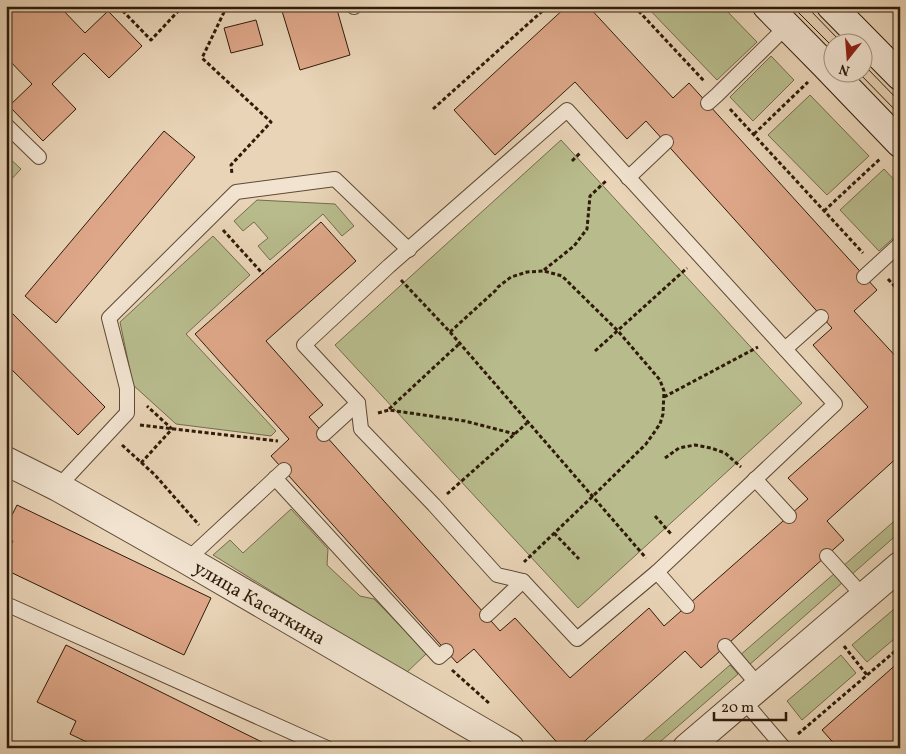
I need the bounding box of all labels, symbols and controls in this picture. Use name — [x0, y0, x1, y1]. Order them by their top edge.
north arrow — [824, 32, 874, 82]
text: N — [837, 58, 852, 80]
street label: улица Касаткина — [188, 555, 330, 652]
scale bar — [714, 689, 786, 721]
text: 20 m — [721, 698, 754, 719]

